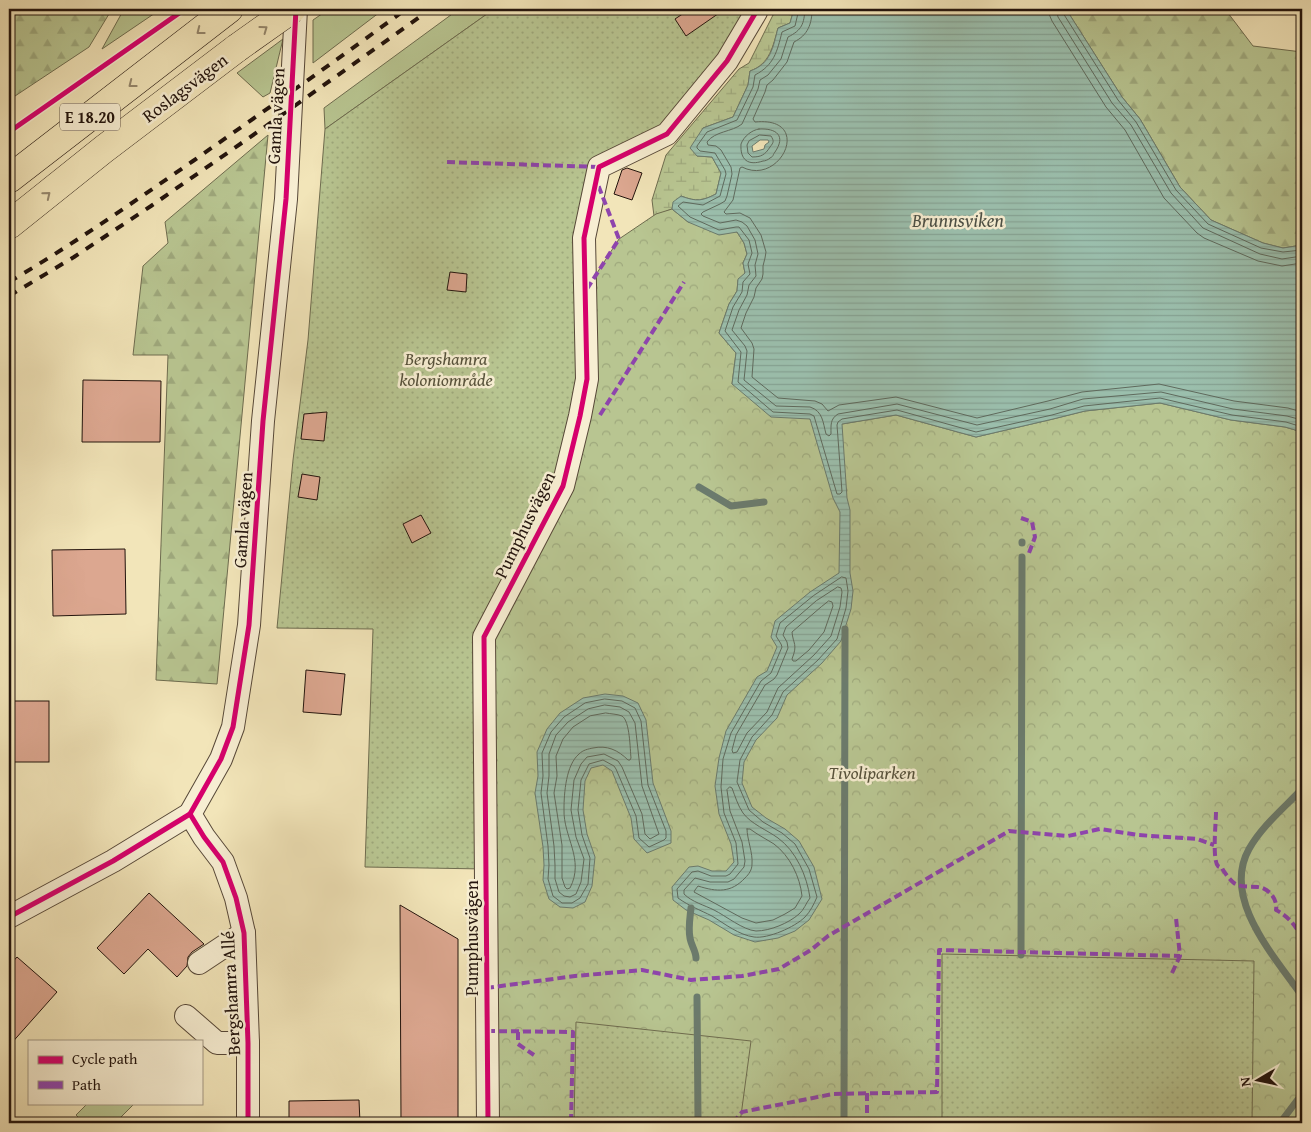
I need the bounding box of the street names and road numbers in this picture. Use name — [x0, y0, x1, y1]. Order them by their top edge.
street label: Roslagsvägen — [136, 46, 233, 129]
street label: Gamla vägen — [259, 67, 292, 165]
road number: E 18.20 — [60, 104, 120, 130]
street label: Pumphusvägen — [487, 467, 562, 583]
street label: Gamla vägen — [226, 471, 259, 569]
street label: Pumphusvägen — [458, 880, 485, 996]
street label: Bergshamra Allé — [214, 930, 247, 1056]

